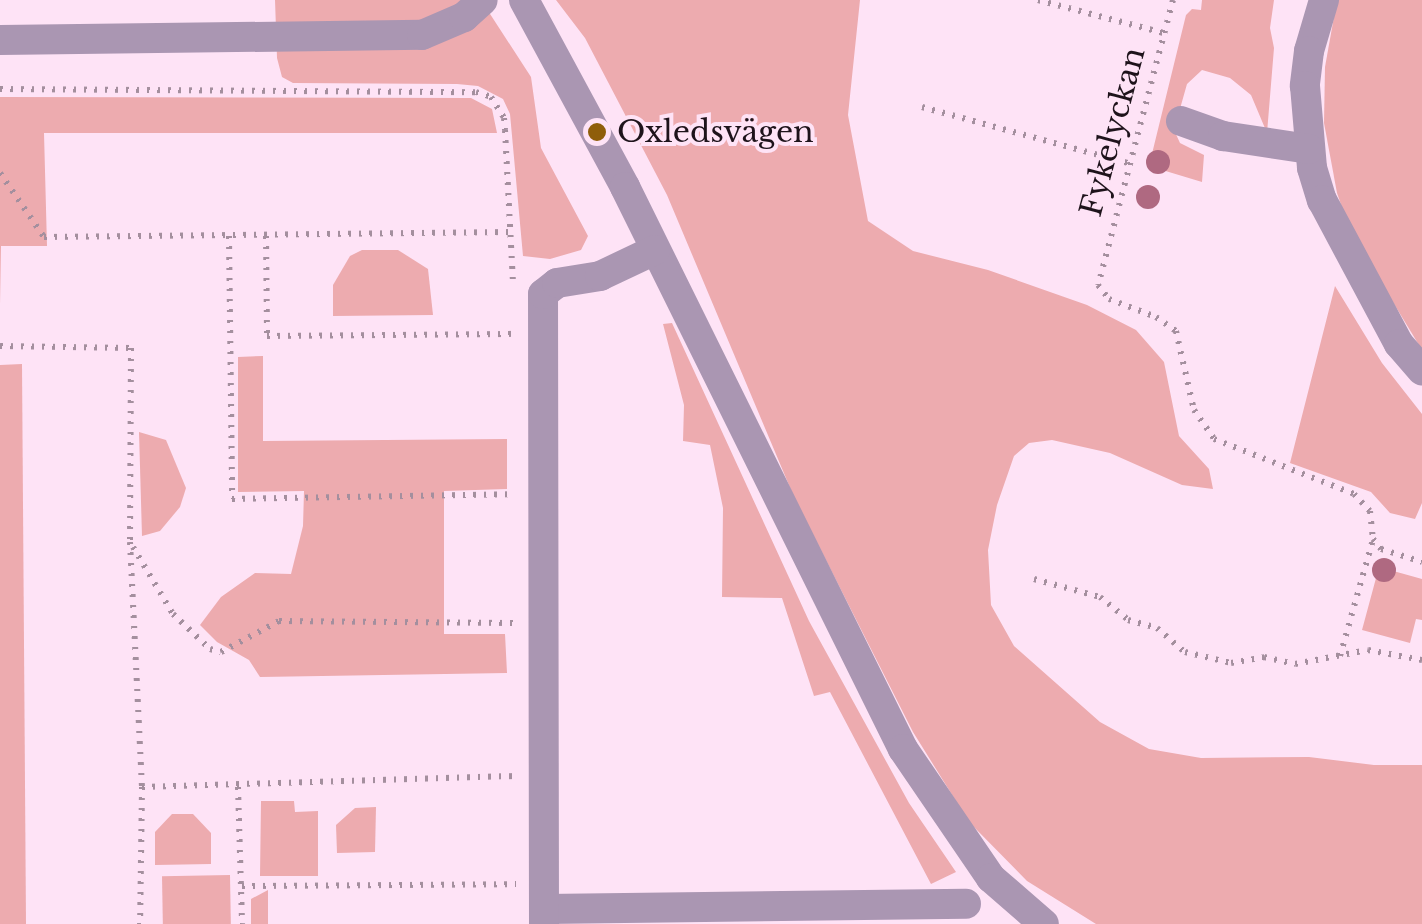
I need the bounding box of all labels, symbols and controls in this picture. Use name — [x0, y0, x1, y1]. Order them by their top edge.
street label: Fykelyckan — [1073, 44, 1153, 220]
place label: Oxledsvägen — [617, 114, 814, 150]
marker: Oxledsvägen — [586, 121, 608, 143]

